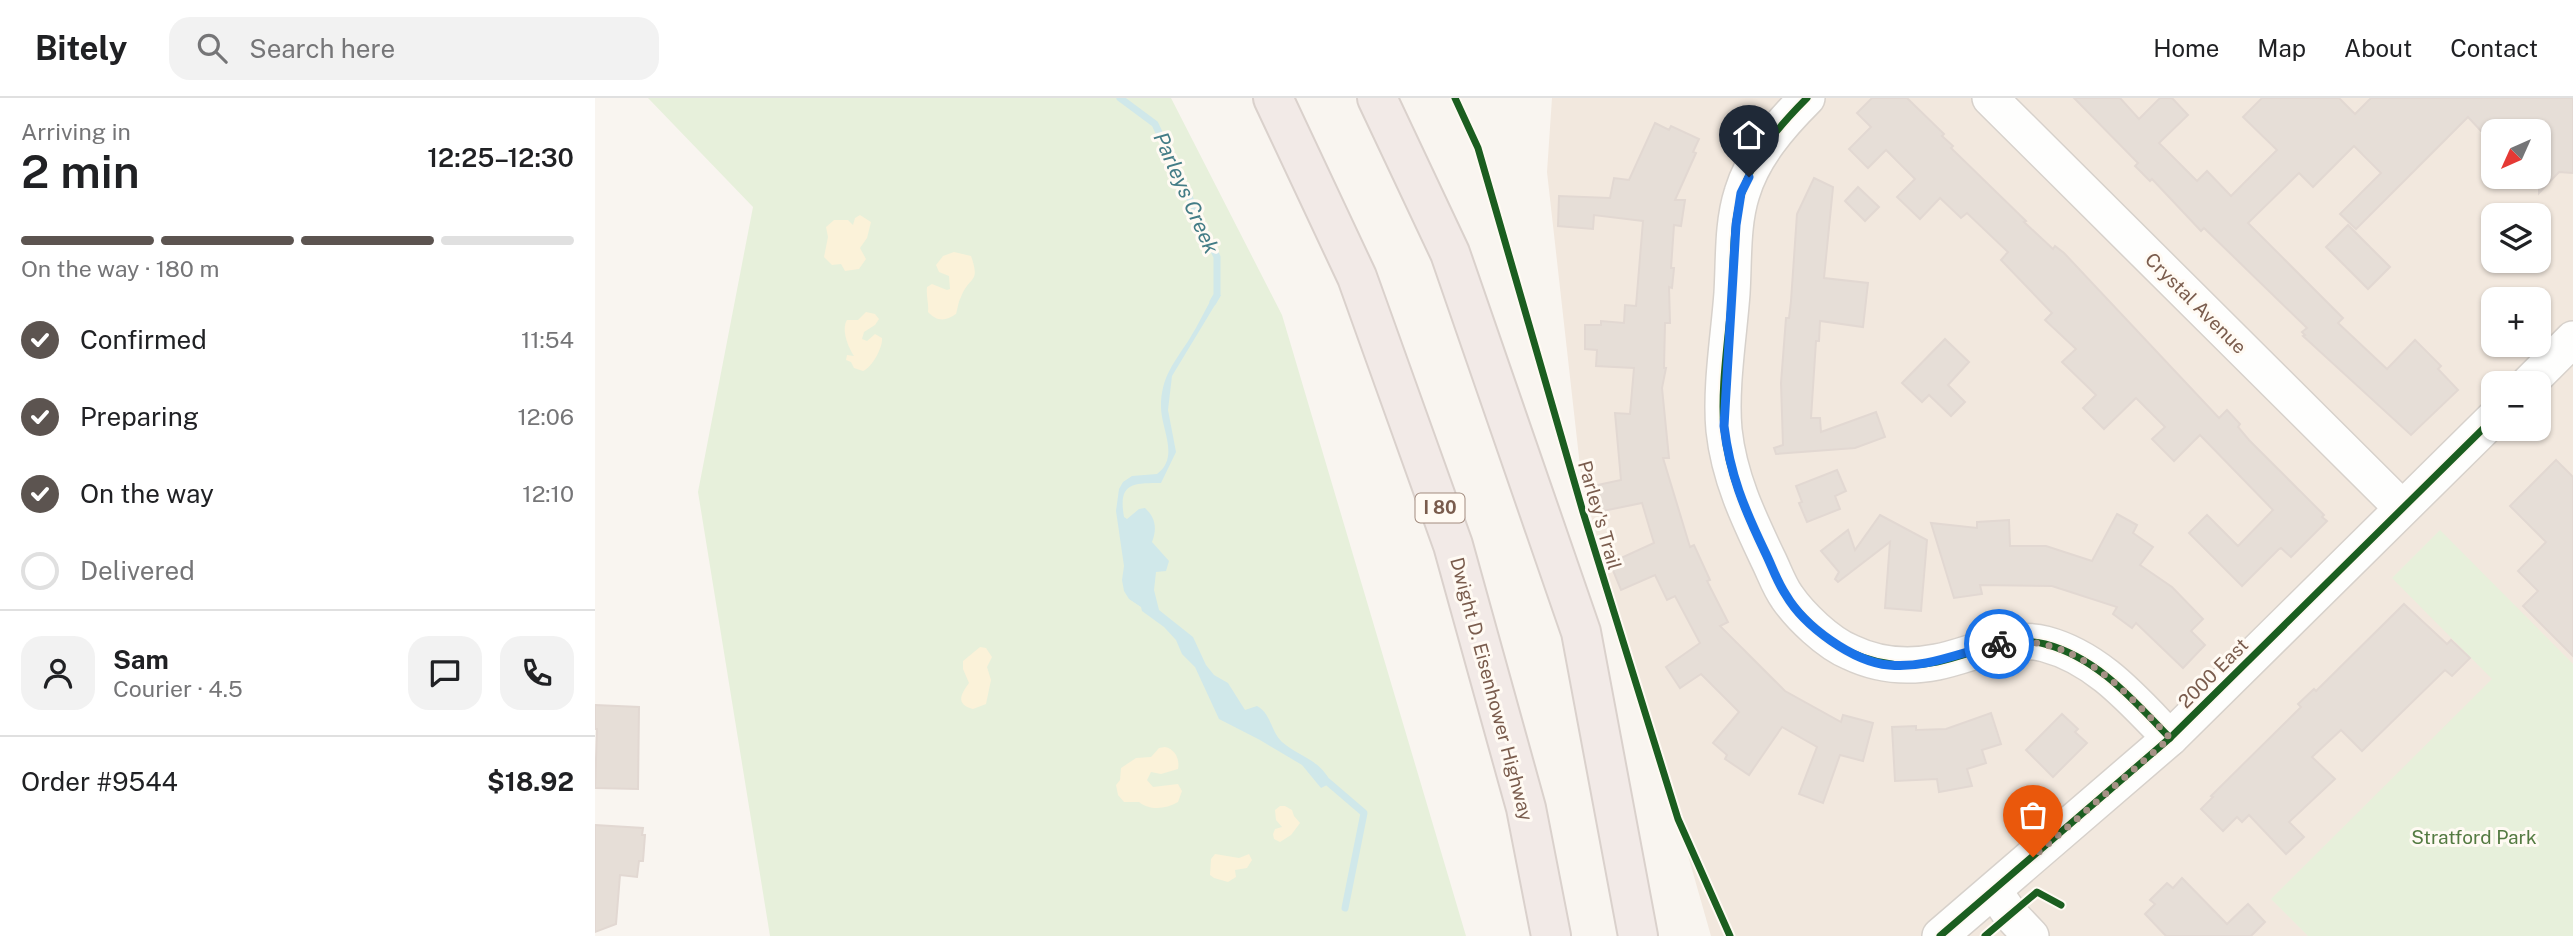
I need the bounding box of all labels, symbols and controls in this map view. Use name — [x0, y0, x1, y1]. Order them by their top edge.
search box — [169, 17, 659, 80]
text: Bitely — [35, 29, 127, 67]
icon: search — [193, 29, 231, 67]
text: Search here — [249, 33, 395, 64]
text: Home — [2153, 34, 2219, 62]
text: Map — [2257, 34, 2306, 62]
text: About — [2344, 34, 2412, 62]
text: Contact — [2450, 34, 2538, 62]
pin — [1719, 105, 1779, 177]
icon: home — [1730, 116, 1768, 154]
text: Arriving in — [21, 118, 131, 145]
north arrow — [2481, 119, 2551, 189]
map controls — [2481, 119, 2551, 441]
water label: Parleys Creek — [1148, 128, 1225, 258]
text: 12:25–12:30 — [427, 142, 574, 173]
text: 2 min — [21, 144, 140, 198]
button: layers — [2481, 203, 2551, 273]
street label: Crystal Avenue — [2141, 248, 2251, 358]
text: On the way · 180 m — [21, 255, 219, 282]
button: + — [2481, 287, 2551, 357]
icon: check — [21, 321, 59, 359]
text: Confirmed — [80, 324, 207, 355]
text: 11:54 — [521, 326, 574, 353]
button: − — [2481, 371, 2551, 441]
icon: check — [21, 398, 59, 436]
text: Preparing — [80, 401, 199, 432]
text: 12:06 — [518, 403, 574, 430]
street label: Parley's Trail — [1574, 458, 1626, 572]
icon: check — [21, 475, 59, 513]
text: On the way — [80, 478, 214, 509]
text: 12:10 — [522, 480, 574, 507]
road number: I 80 — [1415, 494, 1465, 522]
text: Delivered — [80, 555, 195, 586]
street label: Dwight D. Eisenhower Highway — [1446, 555, 1538, 823]
courier — [1964, 609, 2034, 679]
icon: bike — [1980, 625, 2018, 663]
street label: 2000 East — [2174, 634, 2252, 712]
button: person — [21, 636, 95, 710]
button: chat — [408, 636, 482, 710]
button: phone — [500, 636, 574, 710]
text: Sam — [113, 644, 169, 675]
text: Courier · 4.5 — [113, 675, 243, 702]
text: Order #9544 — [21, 766, 178, 797]
text: $18.92 — [487, 766, 574, 797]
pin — [2003, 785, 2063, 857]
icon: bag — [2014, 796, 2052, 834]
park label: Stratford Park — [2411, 826, 2537, 848]

